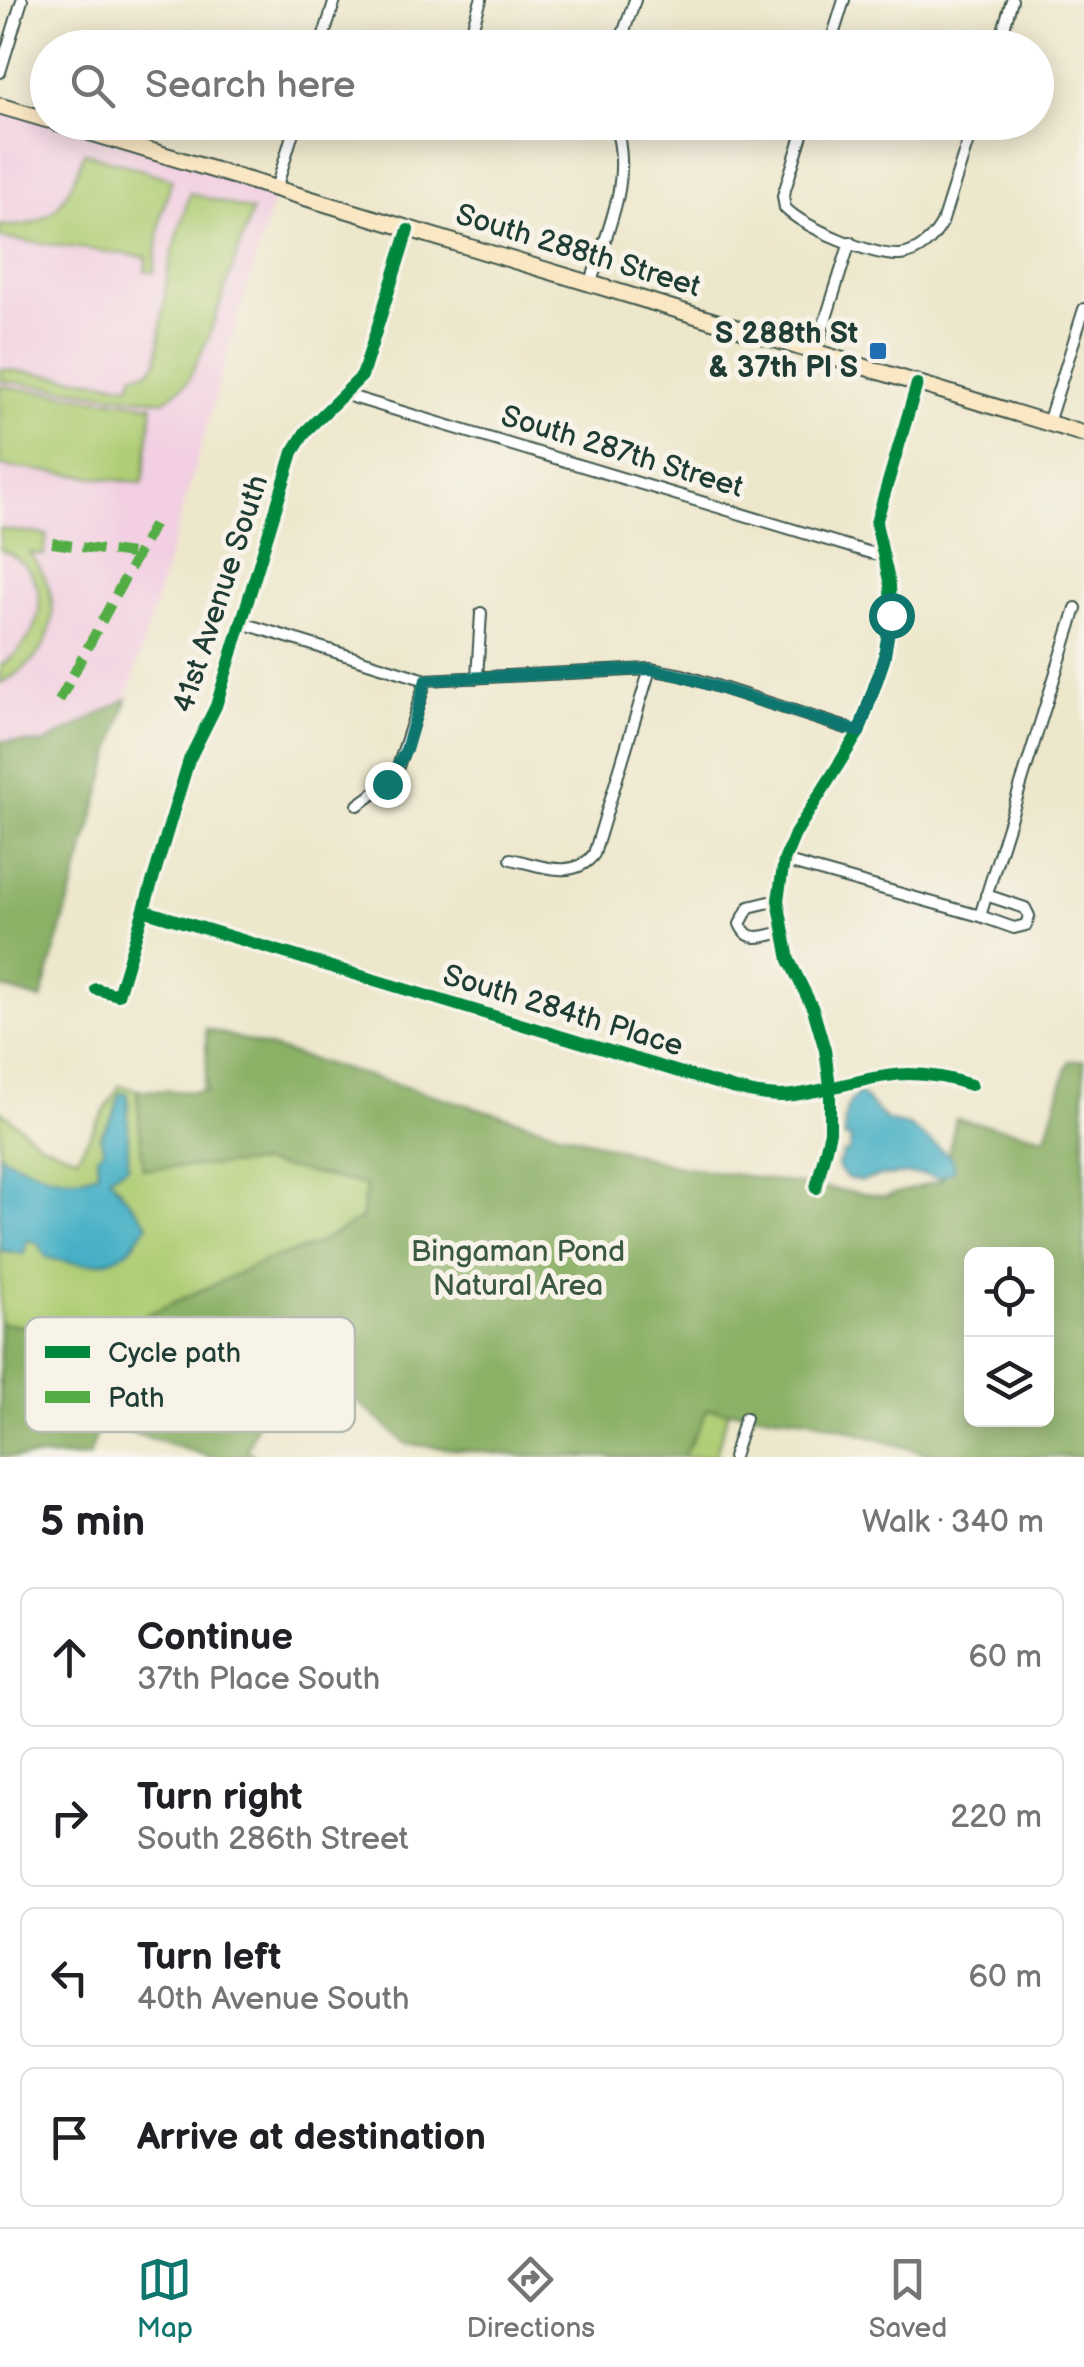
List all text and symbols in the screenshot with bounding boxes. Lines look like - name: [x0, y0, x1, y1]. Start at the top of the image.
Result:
- search box: [30, 30, 1054, 140]
- icon: search: [65, 58, 120, 113]
- text: Search here: [145, 63, 356, 108]
- street label: South 288th Street: [451, 197, 705, 305]
- place label: S 288th St & 37th Pl S: [709, 316, 858, 386]
- marker: S 288th St & 37th Pl S: [867, 340, 889, 362]
- street label: South 287th Street: [497, 398, 747, 506]
- street label: 41st Avenue South: [166, 471, 276, 717]
- route start: [869, 593, 915, 639]
- route end: [365, 762, 411, 808]
- street label: South 284th Place: [439, 957, 687, 1065]
- park label: Bingaman Pond Natural Area: [411, 1234, 625, 1304]
- map controls: [964, 1247, 1054, 1427]
- button: locate: [964, 1247, 1054, 1337]
- legend: [25, 1317, 355, 1432]
- text: Cycle path: [108, 1337, 241, 1370]
- button: layers: [964, 1337, 1054, 1427]
- text: Path: [108, 1382, 164, 1415]
- text: 5 min: [40, 1497, 145, 1548]
- text: Walk · 340 m: [862, 1503, 1044, 1542]
- text: Continue: [137, 1615, 293, 1660]
- icon: ahead: [42, 1630, 97, 1685]
- text: 60 m: [969, 1638, 1042, 1677]
- text: 37th Place South: [137, 1660, 380, 1699]
- text: Turn right: [137, 1775, 302, 1820]
- icon: right: [42, 1790, 97, 1845]
- text: 220 m: [950, 1798, 1042, 1837]
- text: South 286th Street: [137, 1820, 409, 1859]
- text: Turn left: [137, 1935, 281, 1980]
- icon: left: [42, 1950, 97, 2005]
- text: 60 m: [969, 1958, 1042, 1997]
- text: 40th Avenue South: [137, 1980, 409, 2019]
- icon: arrive: [42, 2110, 97, 2165]
- text: Arrive at destination: [137, 2115, 486, 2160]
- tab: Map: [137, 2252, 193, 2345]
- tab: Directions: [466, 2252, 595, 2345]
- tab: Saved: [869, 2252, 947, 2345]

